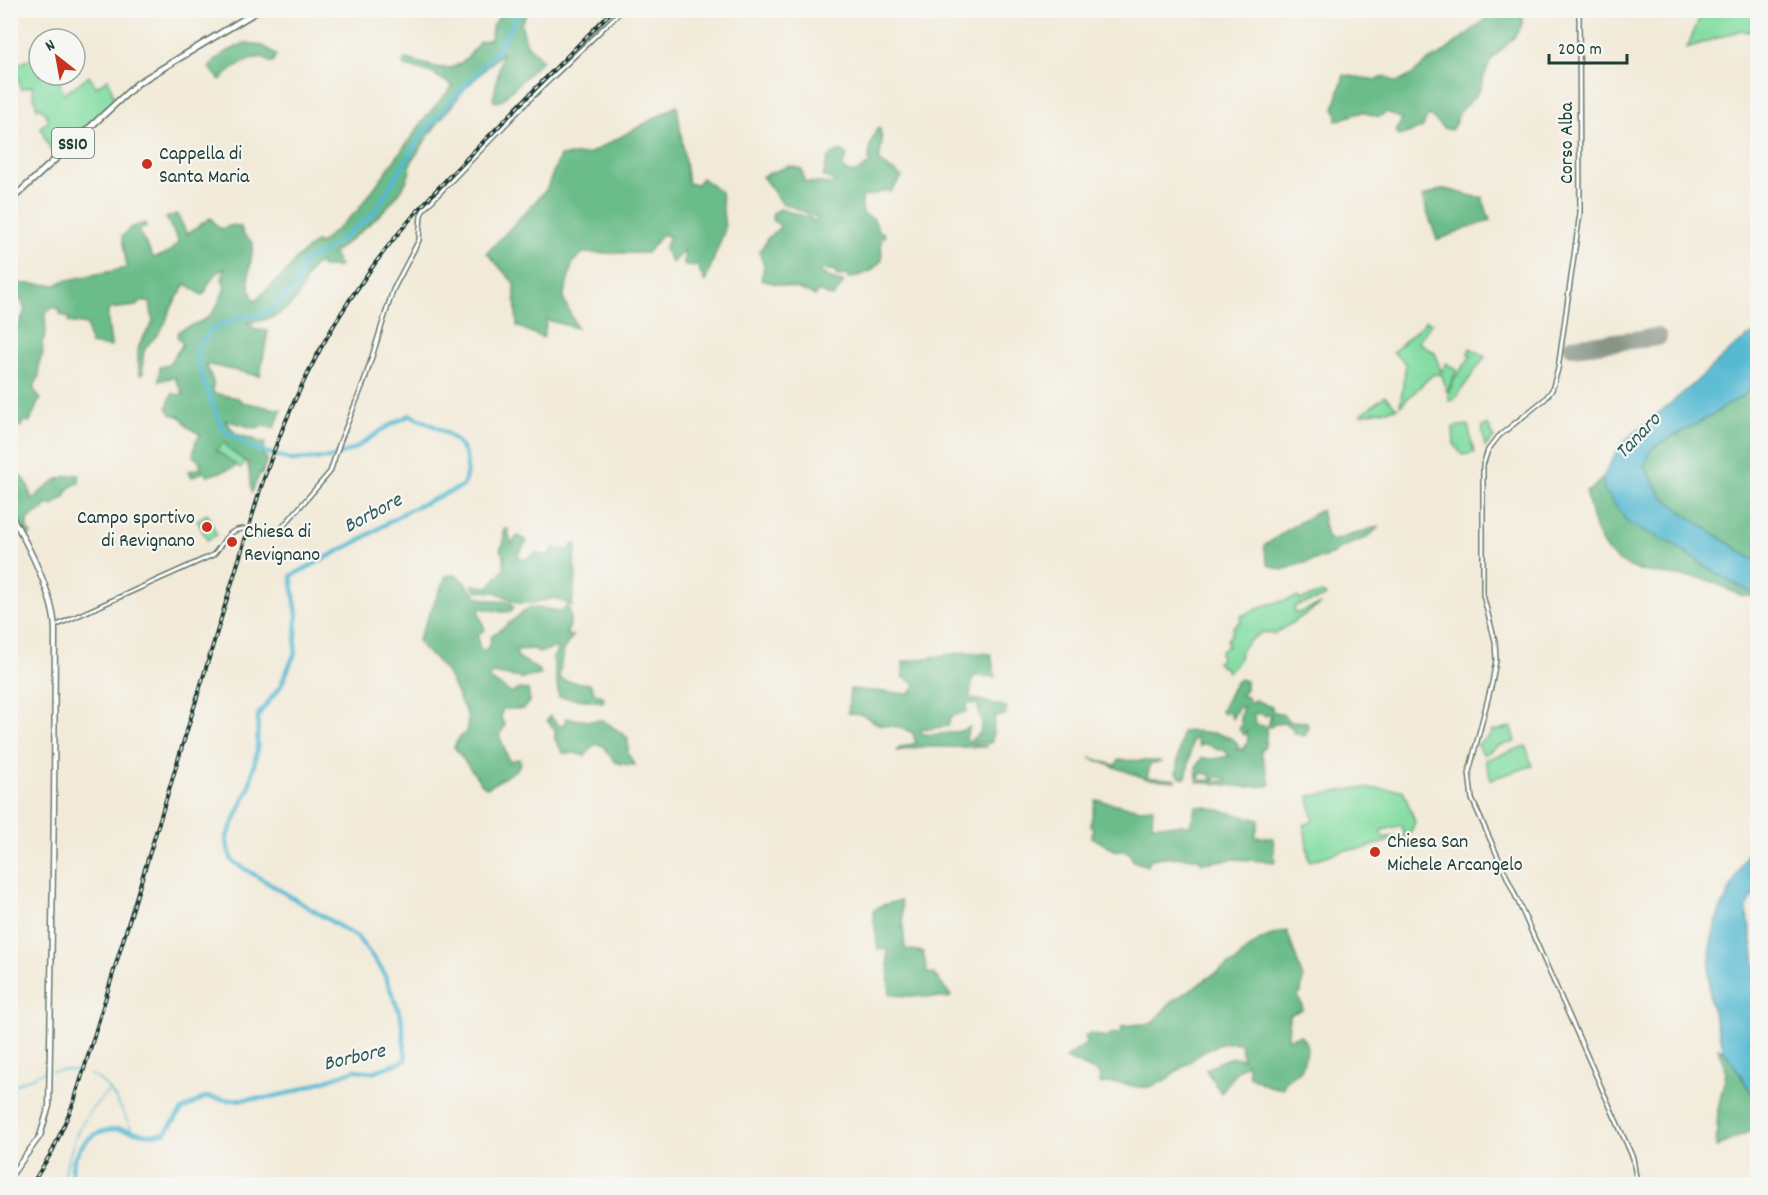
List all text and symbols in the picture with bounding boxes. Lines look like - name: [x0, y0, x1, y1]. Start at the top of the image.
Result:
- north arrow: [27, 27, 87, 87]
- scale bar: [1549, 27, 1627, 65]
- text: N: [41, 34, 60, 58]
- text: 200 m: [1558, 38, 1602, 63]
- street label: Corso Alba: [1554, 101, 1582, 184]
- road number: SS10: [52, 128, 94, 158]
- place label: Cappella di Santa Maria: [159, 141, 250, 192]
- marker: Cappella di Santa Maria: [140, 157, 154, 171]
- water label: Tanaro: [1609, 406, 1670, 467]
- water label: Borbore: [339, 486, 410, 543]
- place label: Campo sportivo di Revignano: [77, 505, 195, 556]
- place label: Chiesa di Revignano: [244, 519, 320, 570]
- marker: Campo sportivo di Revignano: [200, 520, 214, 534]
- marker: Chiesa di Revignano: [225, 535, 239, 549]
- place label: Chiesa San Michele Arcangelo: [1387, 829, 1523, 880]
- marker: Chiesa San Michele Arcangelo: [1368, 845, 1382, 859]
- water label: Borbore: [321, 1037, 390, 1081]

